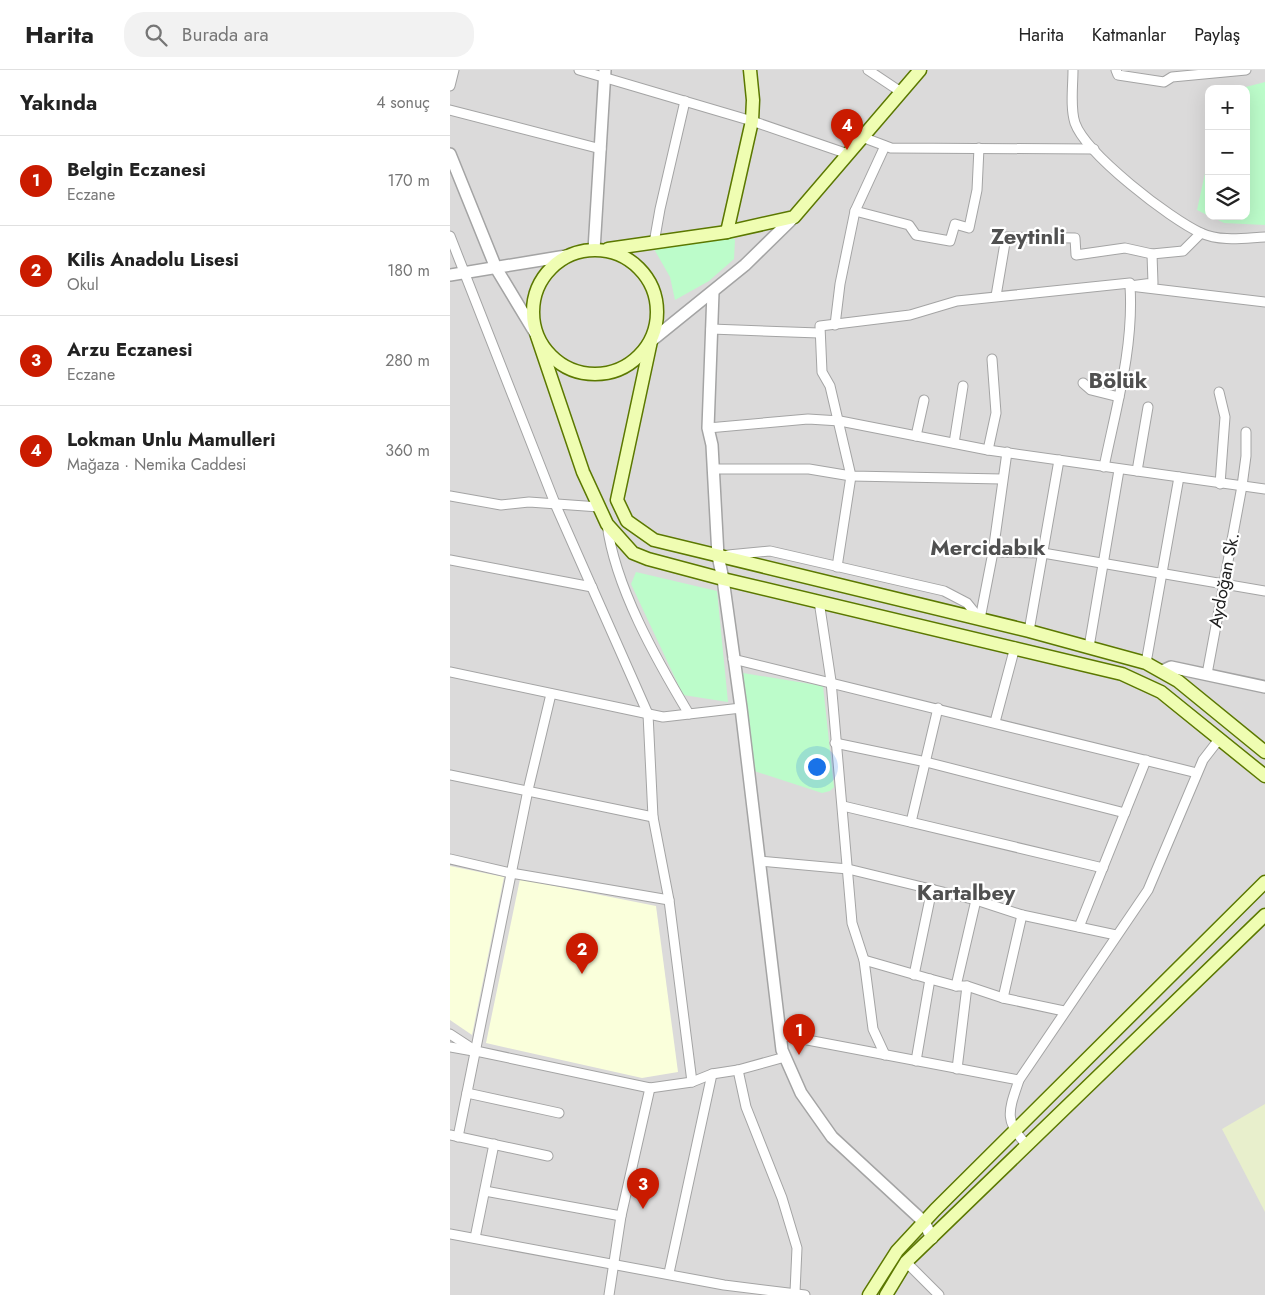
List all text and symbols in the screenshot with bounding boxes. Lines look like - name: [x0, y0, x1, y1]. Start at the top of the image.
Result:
- search box: [124, 12, 474, 57]
- text: Harita: [25, 17, 94, 52]
- icon: search: [142, 21, 170, 49]
- text: Burada ara: [182, 21, 269, 48]
- text: Harita: [1018, 22, 1064, 48]
- text: Katmanlar: [1092, 22, 1166, 48]
- text: Paylaş: [1194, 22, 1240, 48]
- map controls: [1205, 85, 1250, 220]
- button: +: [1205, 85, 1250, 130]
- text: Yakında: [20, 88, 97, 118]
- text: 4 sonuç: [376, 91, 430, 114]
- pin: 4: [831, 109, 863, 150]
- button: −: [1205, 130, 1250, 175]
- text: Belgin Eczanesi: [67, 156, 206, 183]
- text: 1: [32, 169, 40, 192]
- text: 170 m: [388, 169, 430, 192]
- button: layers: [1205, 175, 1250, 220]
- text: Eczane: [67, 183, 115, 206]
- district label: Zeytinli: [991, 220, 1065, 252]
- text: Kilis Anadolu Lisesi: [67, 246, 239, 273]
- text: 2: [31, 259, 41, 282]
- text: 180 m: [387, 259, 430, 282]
- text: Okul: [67, 273, 99, 296]
- text: Arzu Eczanesi: [67, 336, 192, 363]
- text: 3: [31, 349, 41, 372]
- text: 280 m: [385, 349, 430, 372]
- text: Eczane: [67, 363, 115, 386]
- district label: Bölük: [1089, 364, 1148, 396]
- text: Lokman Unlu Mamulleri: [67, 426, 276, 453]
- text: 4: [30, 439, 42, 462]
- text: 360 m: [385, 439, 430, 462]
- text: Mağaza · Nemika Caddesi: [67, 453, 247, 476]
- street label: Aydoğan Sk.: [1202, 530, 1246, 630]
- district label: Mercidabık: [930, 531, 1046, 563]
- your location: [804, 754, 830, 780]
- district label: Kartalbey: [917, 876, 1016, 908]
- pin: 2: [566, 933, 598, 974]
- pin: 1: [783, 1014, 815, 1055]
- pin: 3: [627, 1168, 659, 1209]

